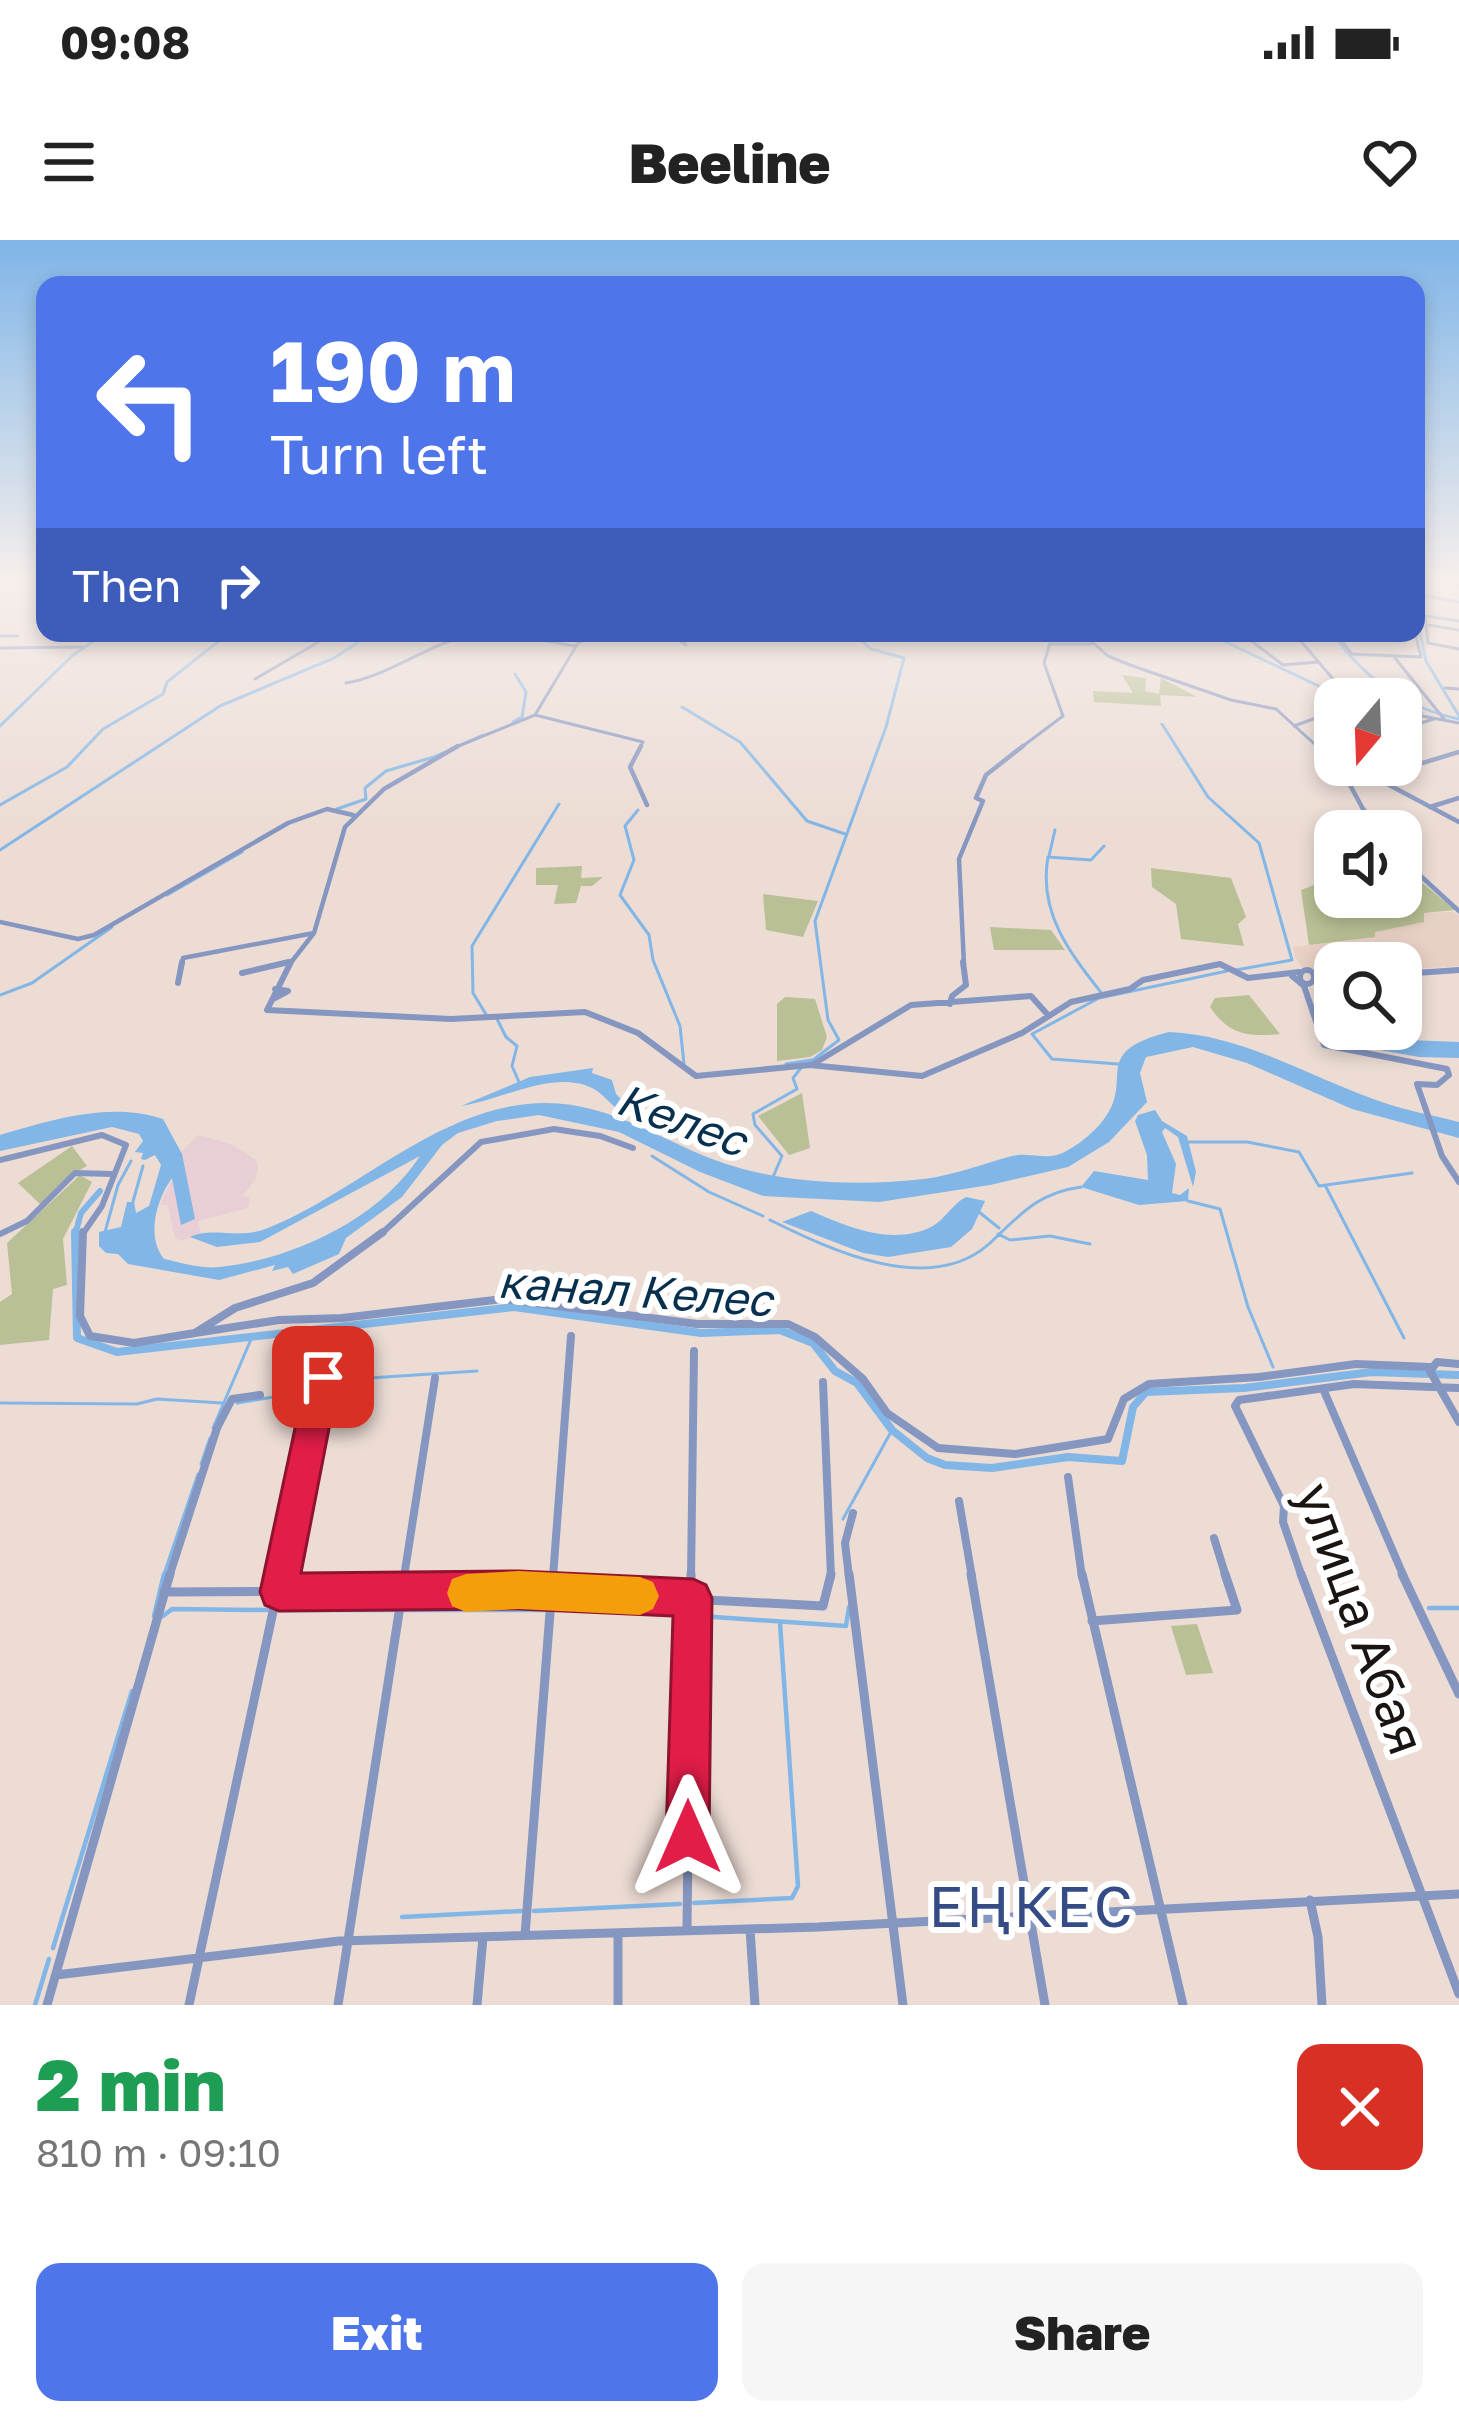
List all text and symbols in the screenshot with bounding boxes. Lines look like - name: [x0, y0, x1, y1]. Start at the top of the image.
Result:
- text: 09:08: [60, 15, 190, 69]
- icon: menu: [36, 129, 102, 195]
- icon: heart: [1357, 129, 1423, 195]
- text: Beeline: [629, 130, 830, 195]
- text: 190 m: [270, 320, 516, 420]
- icon: left: [72, 324, 228, 480]
- text: Turn left: [270, 421, 488, 486]
- icon: right: [205, 552, 271, 618]
- text: Then: [72, 558, 181, 612]
- north arrow: [1314, 678, 1422, 786]
- map controls: [1314, 678, 1422, 1050]
- button: sound: [1314, 810, 1422, 918]
- button: search: [1314, 942, 1422, 1050]
- water label: Келес: [610, 1071, 756, 1168]
- water label: канал Келес: [496, 1253, 776, 1327]
- pin: [272, 1326, 374, 1428]
- icon: arrive: [290, 1344, 356, 1410]
- street label: улица Абая: [1285, 1474, 1439, 1762]
- position arrow: [625, 1774, 751, 1900]
- district label: ЕҢКЕС: [928, 1871, 1136, 1940]
- text: 2 min: [36, 2040, 226, 2127]
- button: close: [1297, 2044, 1423, 2170]
- text: 810 m · 09:10: [36, 2129, 281, 2176]
- button: Exit: [36, 2263, 718, 2401]
- button: Share: [742, 2263, 1423, 2401]

